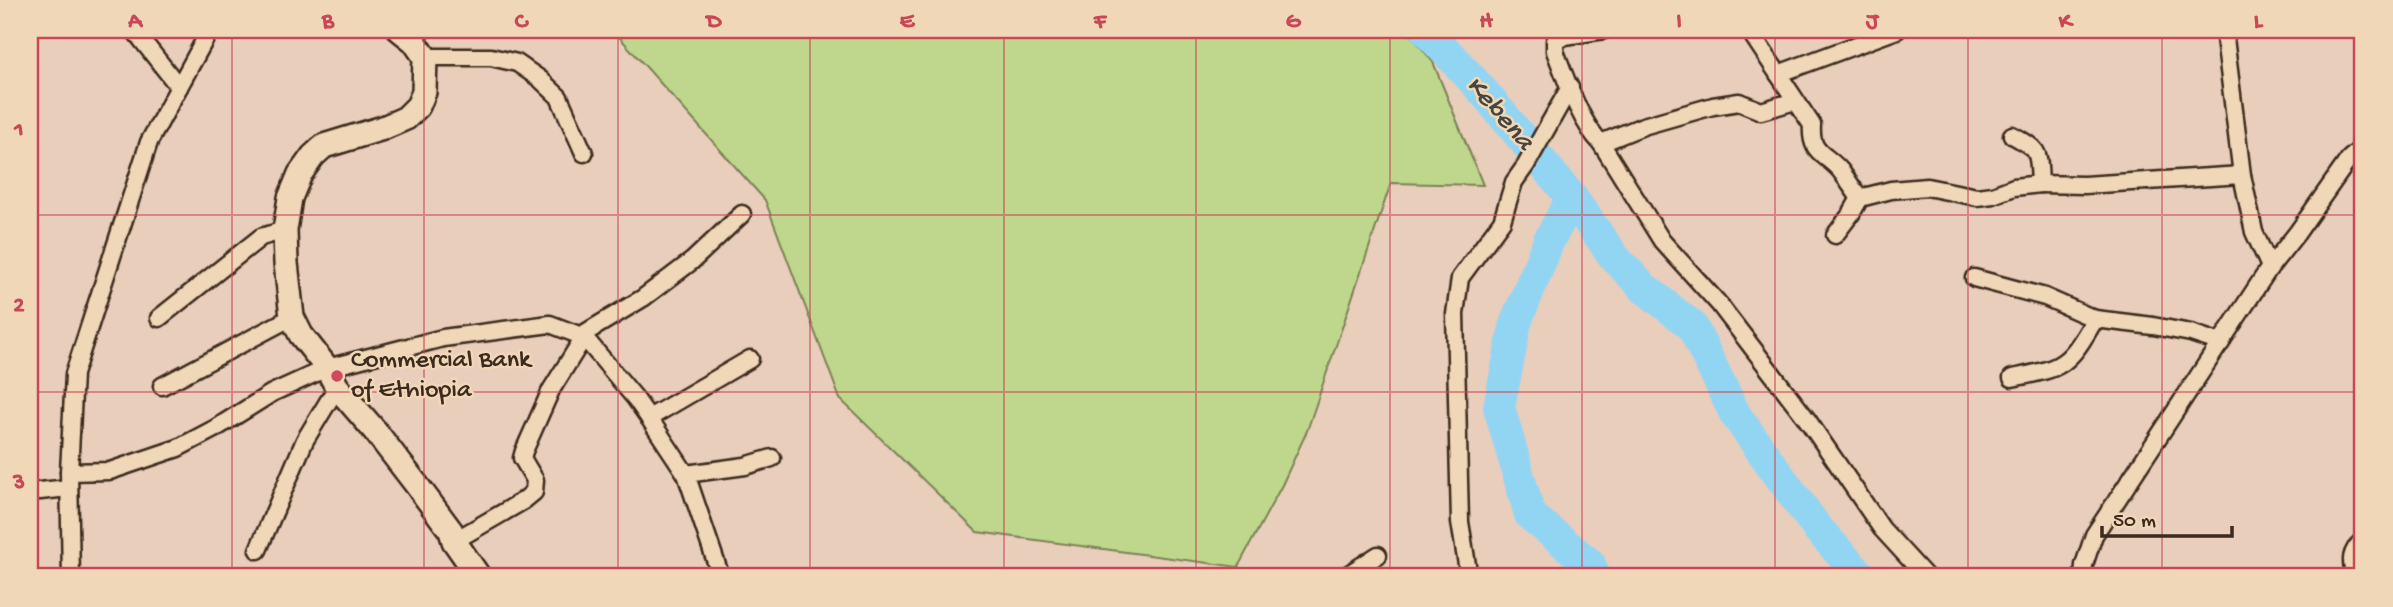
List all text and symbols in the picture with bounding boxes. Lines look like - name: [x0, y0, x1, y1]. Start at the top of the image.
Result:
- text: A: [127, 9, 143, 36]
- text: B: [321, 9, 335, 36]
- text: C: [515, 9, 530, 36]
- text: D: [705, 9, 723, 36]
- text: E: [900, 9, 916, 36]
- text: F: [1093, 9, 1108, 36]
- text: G: [1286, 9, 1302, 36]
- text: H: [1479, 9, 1493, 36]
- text: I: [1676, 9, 1682, 36]
- text: J: [1865, 9, 1880, 36]
- text: K: [2058, 9, 2075, 36]
- text: L: [2254, 9, 2264, 36]
- water label: Kebena: [1458, 70, 1541, 159]
- text: 1: [13, 117, 24, 144]
- text: 2: [13, 293, 25, 320]
- place label: Commercial Bank of Ethiopia: [351, 346, 533, 407]
- marker: Commercial Bank of Ethiopia: [329, 368, 345, 384]
- text: 3: [12, 470, 25, 497]
- scale bar: [2102, 495, 2232, 539]
- text: 50 m: [2113, 510, 2156, 535]

